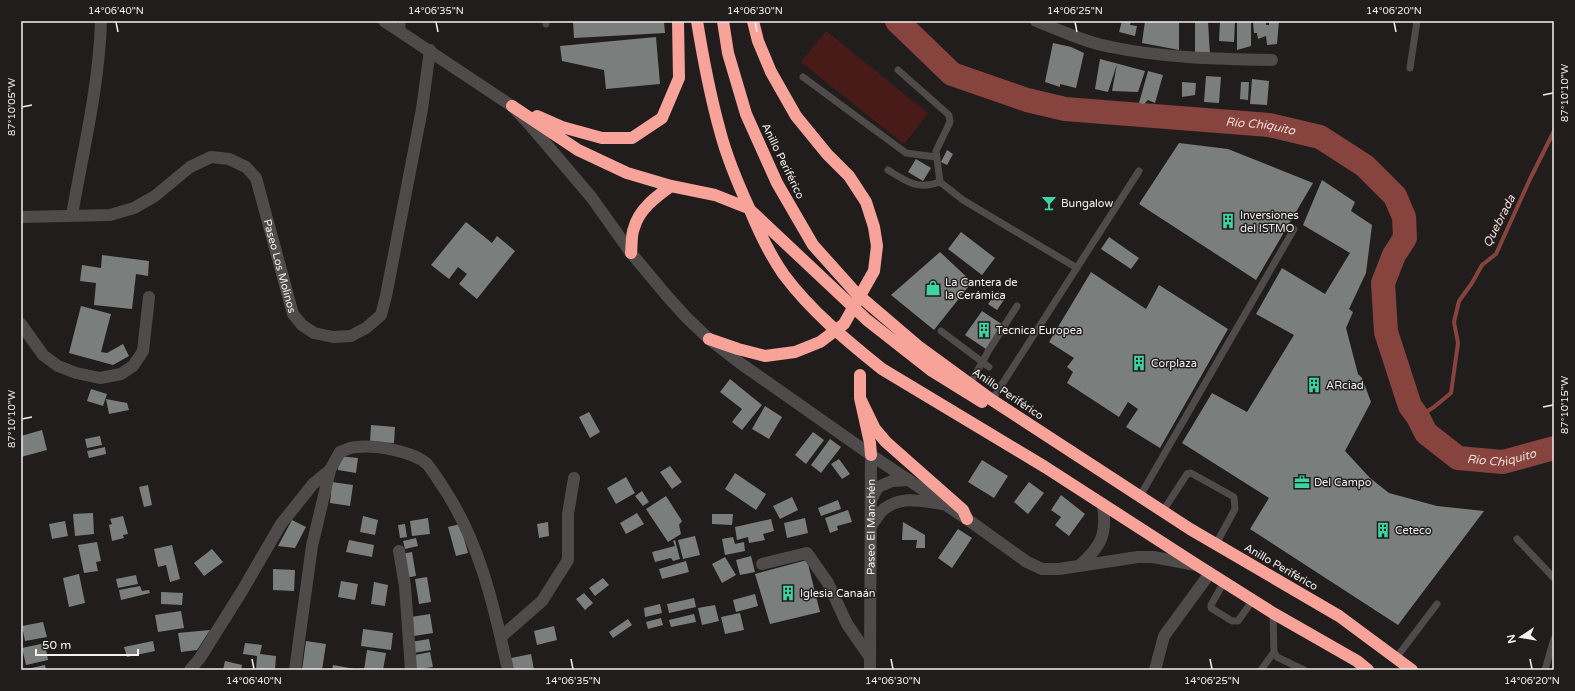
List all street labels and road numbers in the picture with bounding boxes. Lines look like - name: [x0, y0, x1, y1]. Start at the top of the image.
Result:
- street label: Anillo Periférico: [759, 121, 807, 201]
- street label: Paseo Los Molinos: [261, 218, 299, 315]
- street label: Anillo Periférico: [970, 366, 1046, 423]
- street label: Paseo El Manchén: [864, 479, 877, 575]
- street label: Anillo Periférico: [1242, 541, 1320, 593]

